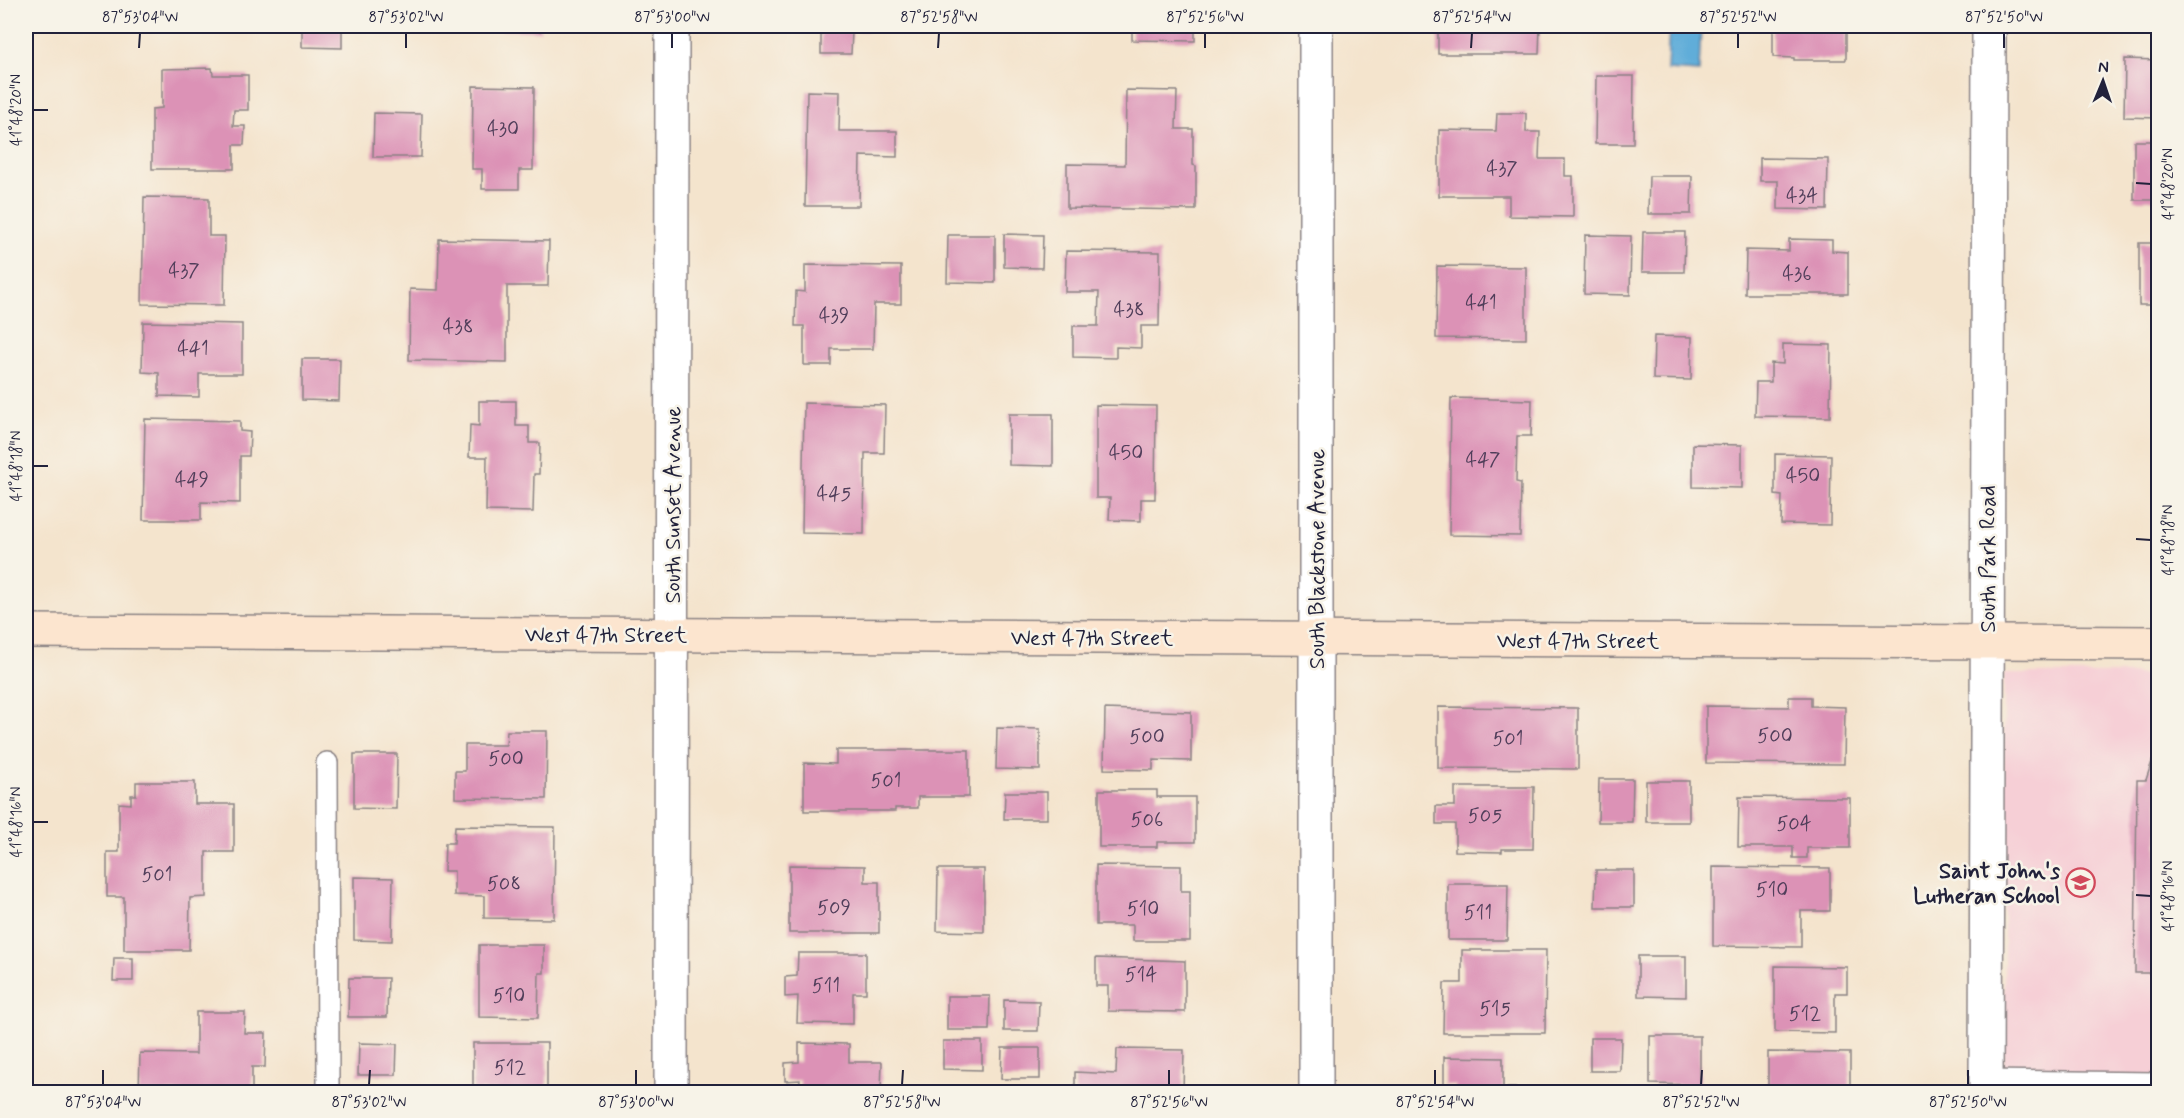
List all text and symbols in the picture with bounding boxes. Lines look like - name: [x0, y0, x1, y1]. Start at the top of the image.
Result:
- text: 87°53'04"W: [102, 8, 178, 28]
- text: 87°53'02"W: [369, 8, 443, 28]
- text: 87°53'00"W: [634, 8, 710, 28]
- text: 87°52'58"W: [900, 8, 978, 28]
- text: 87°52'56"W: [1166, 8, 1244, 28]
- text: 87°52'54"W: [1433, 8, 1511, 28]
- text: 87°52'52"W: [1699, 8, 1777, 28]
- text: 87°52'50"W: [1965, 8, 2043, 28]
- north arrow: [2073, 51, 2133, 111]
- text: N: [2098, 57, 2109, 78]
- text: 41°48'20"N: [7, 74, 27, 146]
- house number: 430: [487, 116, 519, 143]
- text: 41°48'20"N: [2159, 148, 2179, 220]
- house number: 437: [1486, 156, 1518, 183]
- house number: 434: [1786, 183, 1818, 210]
- house number: 437: [168, 258, 200, 285]
- house number: 436: [1782, 261, 1812, 288]
- house number: 441: [1465, 290, 1497, 317]
- house number: 438: [1114, 297, 1144, 324]
- house number: 439: [819, 303, 849, 330]
- house number: 438: [443, 314, 473, 341]
- house number: 441: [177, 336, 209, 363]
- street label: South Sunset Avenue: [660, 406, 688, 604]
- text: 41°48'18"N: [7, 431, 27, 501]
- house number: 450: [1109, 440, 1143, 467]
- house number: 447: [1466, 447, 1500, 474]
- street label: South Blackstone Avenue: [1304, 449, 1332, 669]
- house number: 450: [1786, 463, 1820, 490]
- house number: 449: [175, 467, 209, 494]
- house number: 445: [817, 481, 851, 508]
- street label: South Park Road: [1975, 485, 2003, 633]
- text: 41°48'18"N: [2159, 505, 2179, 575]
- street label: West 47th Street: [525, 622, 687, 650]
- street label: West 47th Street: [1011, 625, 1173, 653]
- street label: West 47th Street: [1497, 628, 1659, 656]
- house number: 500: [1757, 723, 1793, 750]
- house number: 500: [1129, 724, 1165, 751]
- house number: 501: [1492, 726, 1524, 753]
- house number: 500: [488, 746, 524, 773]
- house number: 501: [870, 768, 902, 795]
- text: 41°48'16"N: [7, 787, 27, 857]
- house number: 505: [1468, 803, 1502, 830]
- house number: 506: [1131, 807, 1163, 834]
- house number: 504: [1776, 811, 1812, 838]
- place label: Saint John's Lutheran School: [1913, 858, 2060, 911]
- text: 41°48'16"N: [2159, 861, 2179, 931]
- house number: 501: [141, 862, 173, 889]
- school or university icon: Saint John's Lutheran School: [2065, 867, 2097, 899]
- house number: 508: [487, 871, 521, 898]
- house number: 510: [1756, 877, 1788, 904]
- house number: 509: [817, 895, 851, 922]
- house number: 510: [1127, 896, 1159, 923]
- house number: 511: [1464, 900, 1492, 927]
- house number: 514: [1125, 962, 1157, 989]
- house number: 511: [812, 973, 840, 1000]
- house number: 510: [493, 983, 525, 1010]
- house number: 515: [1479, 996, 1511, 1023]
- house number: 512: [1789, 1001, 1821, 1028]
- house number: 512: [494, 1055, 526, 1082]
- text: 87°53'04"W: [65, 1093, 141, 1113]
- text: 87°53'02"W: [332, 1093, 406, 1113]
- text: 87°53'00"W: [598, 1093, 674, 1113]
- text: 87°52'58"W: [863, 1093, 941, 1113]
- text: 87°52'56"W: [1130, 1093, 1208, 1113]
- text: 87°52'54"W: [1396, 1093, 1474, 1113]
- text: 87°52'52"W: [1662, 1093, 1740, 1113]
- text: 87°52'50"W: [1929, 1093, 2007, 1113]

